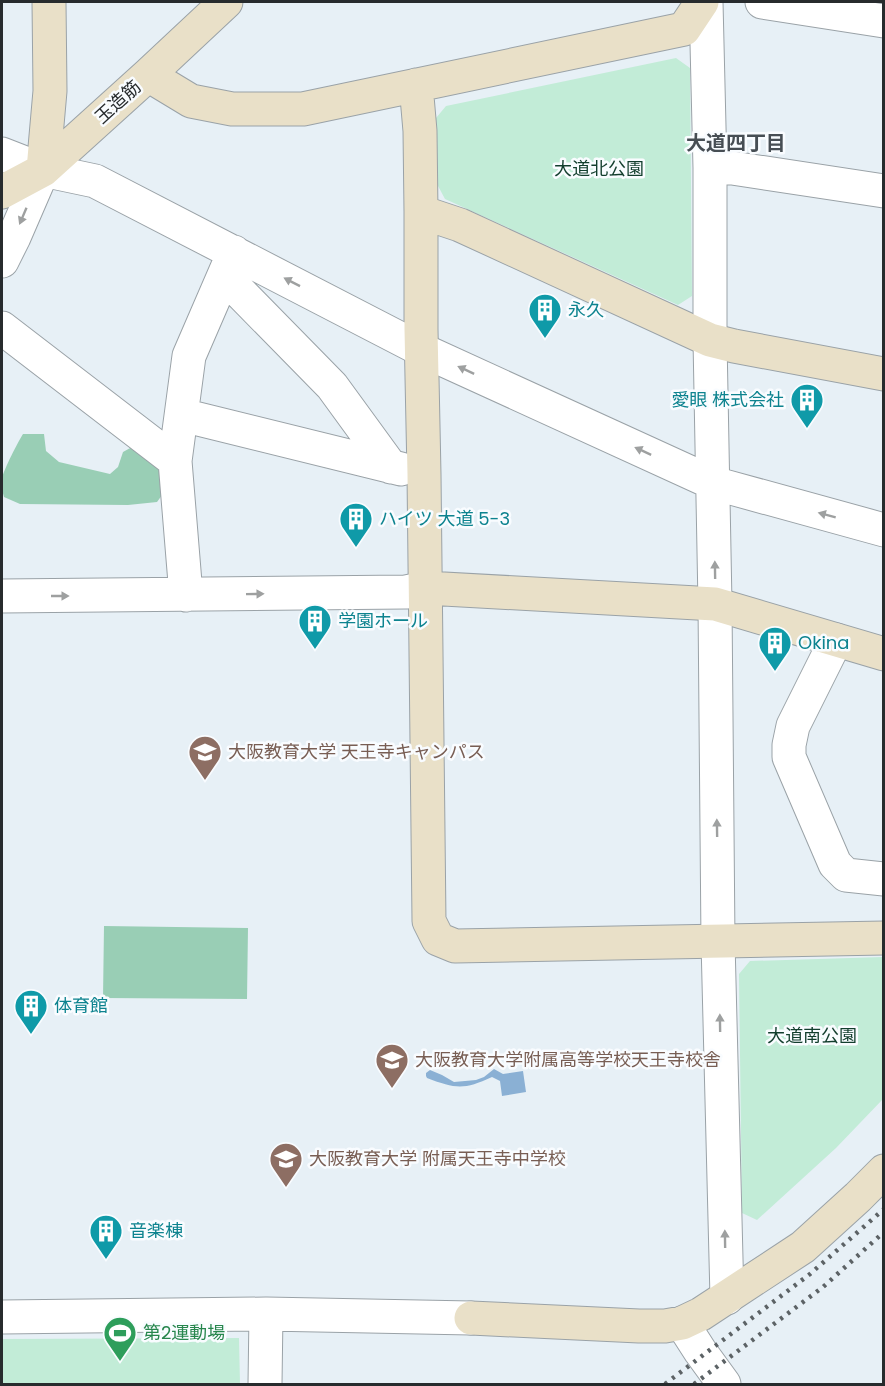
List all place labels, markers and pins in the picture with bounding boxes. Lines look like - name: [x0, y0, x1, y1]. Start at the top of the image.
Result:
- building icon: 永久: [527, 292, 563, 339]
- place label: 永久: [568, 297, 604, 322]
- building icon: 愛眼 株式会社: [789, 382, 825, 429]
- place label: 愛眼 株式会社: [671, 387, 784, 412]
- building icon: ハイツ 大道 5-3: [338, 501, 374, 548]
- place label: ハイツ 大道 5-3: [379, 506, 510, 531]
- building icon: 学園ホール: [297, 603, 333, 650]
- place label: 学園ホール: [338, 608, 428, 633]
- building icon: Okina: [757, 625, 793, 672]
- place label: Okina: [798, 630, 850, 655]
- school or university icon: 大阪教育大学 天王寺キャンパス: [187, 734, 223, 781]
- place label: 大阪教育大学 天王寺キャンパス: [228, 739, 485, 764]
- building icon: 体育館: [13, 988, 49, 1035]
- place label: 体育館: [54, 993, 108, 1018]
- school or university icon: 大阪教育大学附属高等学校天王寺校舎: [374, 1042, 410, 1089]
- place label: 大阪教育大学附属高等学校天王寺校舎: [415, 1047, 721, 1072]
- school or university icon: 大阪教育大学 附属天王寺中学校: [268, 1141, 304, 1188]
- place label: 大阪教育大学 附属天王寺中学校: [309, 1146, 566, 1171]
- building icon: 音楽棟: [88, 1213, 124, 1260]
- place label: 音楽棟: [129, 1218, 183, 1243]
- sports icon: 第2運動場: [102, 1315, 138, 1362]
- place label: 第2運動場: [143, 1320, 225, 1345]

